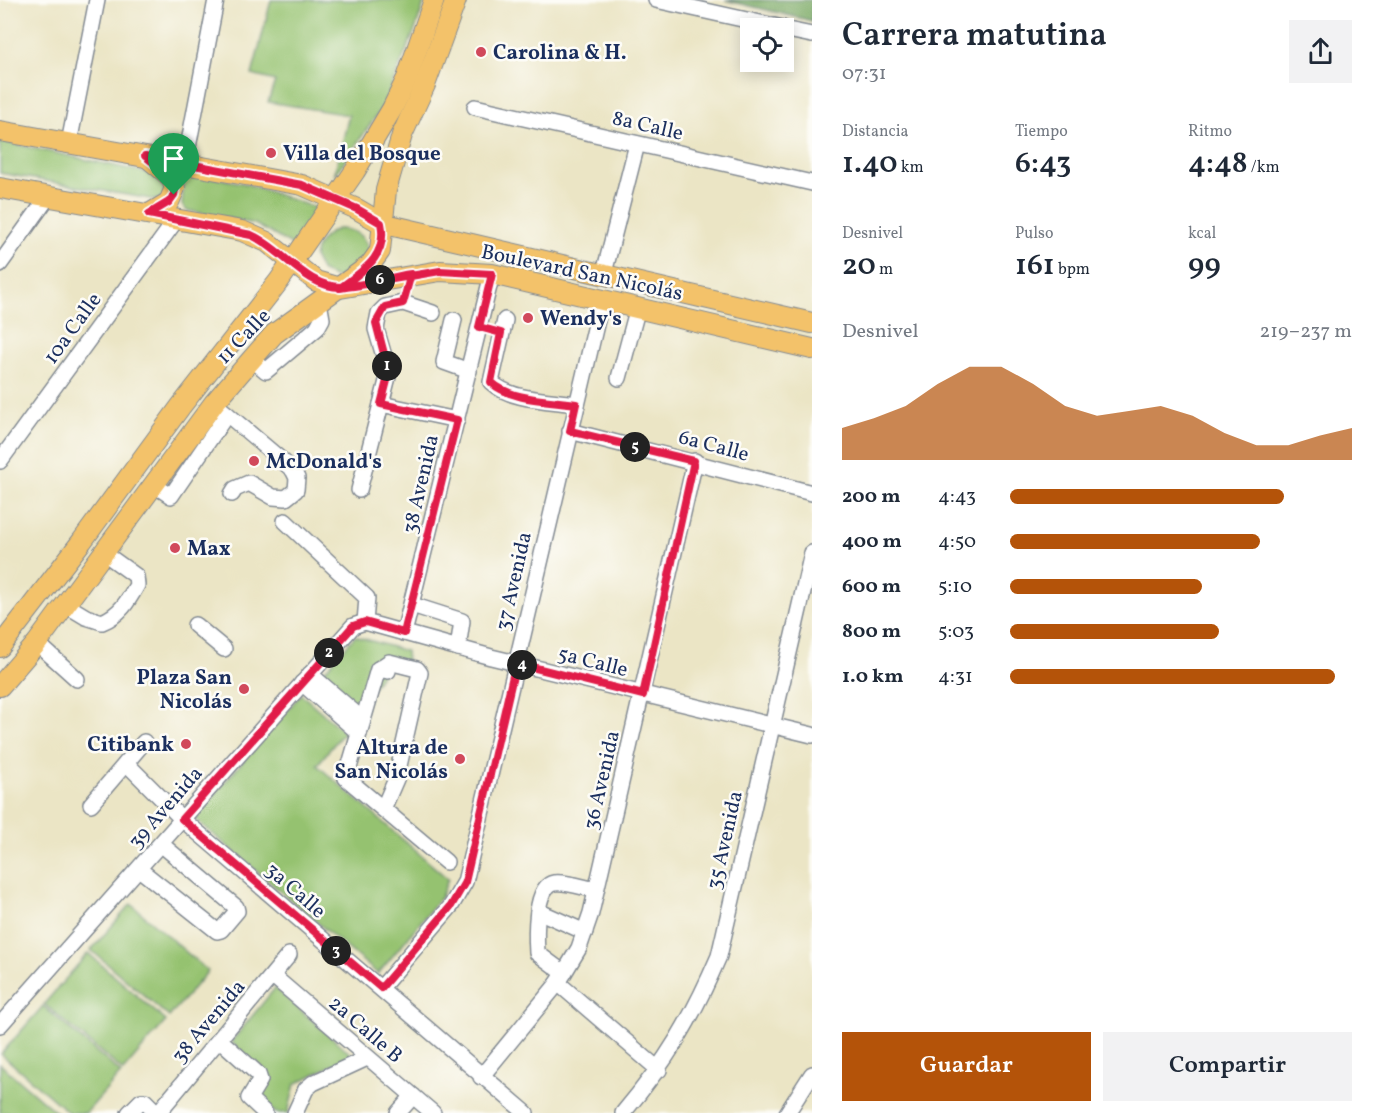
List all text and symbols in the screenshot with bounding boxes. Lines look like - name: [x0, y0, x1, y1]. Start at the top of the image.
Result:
- text: Carrera matutina: [842, 14, 1107, 60]
- map controls: [740, 18, 794, 72]
- button: locate: [740, 18, 794, 72]
- button: share: [1289, 20, 1352, 83]
- place label: Carolina & H.: [493, 39, 627, 68]
- marker: Carolina & H.: [474, 45, 488, 59]
- text: 07:31: [842, 60, 886, 88]
- street label: 8a Calle: [609, 104, 686, 149]
- text: Distancia: [842, 121, 908, 143]
- text: Tiempo: [1015, 121, 1068, 143]
- text: Ritmo: [1188, 121, 1232, 143]
- pin: [148, 133, 199, 195]
- place label: Villa del Bosque: [283, 140, 441, 169]
- icon: arrive: [157, 142, 190, 175]
- text: 1.40: [842, 143, 898, 185]
- text: 6:43: [1015, 143, 1071, 185]
- text: 4:48: [1188, 143, 1248, 185]
- marker: Villa del Bosque: [264, 146, 278, 160]
- text: km: [898, 157, 924, 179]
- text: /km: [1248, 157, 1280, 179]
- text: Desnivel: [842, 223, 903, 245]
- text: Pulso: [1015, 223, 1053, 245]
- text: kcal: [1188, 223, 1216, 245]
- street label: Boulevard San Nicolás: [478, 238, 685, 309]
- text: 20: [842, 245, 876, 287]
- text: 161: [1015, 245, 1055, 287]
- text: 99: [1188, 245, 1221, 287]
- text: m: [876, 259, 893, 281]
- text: bpm: [1055, 259, 1090, 281]
- pin: 6: [365, 265, 395, 295]
- text: 6: [376, 269, 384, 291]
- street label: 10a Calle: [37, 287, 109, 371]
- street label: 11 Calle: [210, 303, 278, 371]
- place label: Wendy's: [540, 305, 622, 334]
- marker: Wendy's: [521, 311, 535, 325]
- text: Desnivel: [842, 318, 918, 346]
- text: 219–237 m: [1259, 318, 1352, 346]
- pin: 1: [372, 351, 402, 381]
- text: 1: [384, 355, 390, 377]
- street label: 6a Calle: [675, 423, 752, 470]
- street label: 38 Avenida: [396, 432, 447, 537]
- pin: 5: [620, 432, 650, 462]
- text: 5: [631, 436, 639, 458]
- place label: McDonald's: [266, 448, 382, 477]
- marker: McDonald's: [247, 454, 261, 468]
- text: 200 m: [842, 483, 900, 511]
- text: 4:43: [938, 483, 976, 511]
- text: 400 m: [842, 528, 902, 556]
- text: 4:50: [938, 528, 976, 556]
- street label: 37 Avenida: [489, 529, 540, 634]
- place label: Max: [187, 535, 231, 564]
- marker: Max: [168, 541, 182, 555]
- text: 600 m: [842, 573, 901, 601]
- text: 5:10: [938, 573, 972, 601]
- text: 800 m: [842, 618, 901, 646]
- text: 5:03: [938, 618, 974, 646]
- pin: 2: [314, 638, 344, 668]
- street label: 5a Calle: [554, 640, 631, 685]
- text: 2: [325, 642, 333, 664]
- pin: 4: [507, 650, 537, 680]
- text: 4: [517, 654, 527, 676]
- text: 1.0 km: [842, 663, 904, 691]
- text: 4:31: [938, 663, 973, 691]
- place label: Plaza San Nicolás: [137, 664, 232, 717]
- marker: Plaza San Nicolás: [237, 682, 251, 696]
- street label: 36 Avenida: [577, 728, 628, 833]
- place label: Citibank: [87, 731, 174, 760]
- place label: Altura de San Nicolás: [334, 734, 448, 787]
- marker: Citibank: [179, 737, 193, 751]
- marker: Altura de San Nicolás: [453, 752, 467, 766]
- street label: 39 Avenida: [122, 760, 210, 856]
- street label: 35 Avenida: [700, 788, 751, 893]
- street label: 3a Calle: [258, 857, 332, 926]
- pin: 3: [321, 936, 351, 966]
- text: 3: [332, 940, 340, 962]
- street label: 38 Avenida: [166, 974, 253, 1070]
- street label: 2a Calle B: [322, 990, 408, 1071]
- button: Guardar: [842, 1032, 1091, 1101]
- button: Compartir: [1103, 1032, 1352, 1101]

